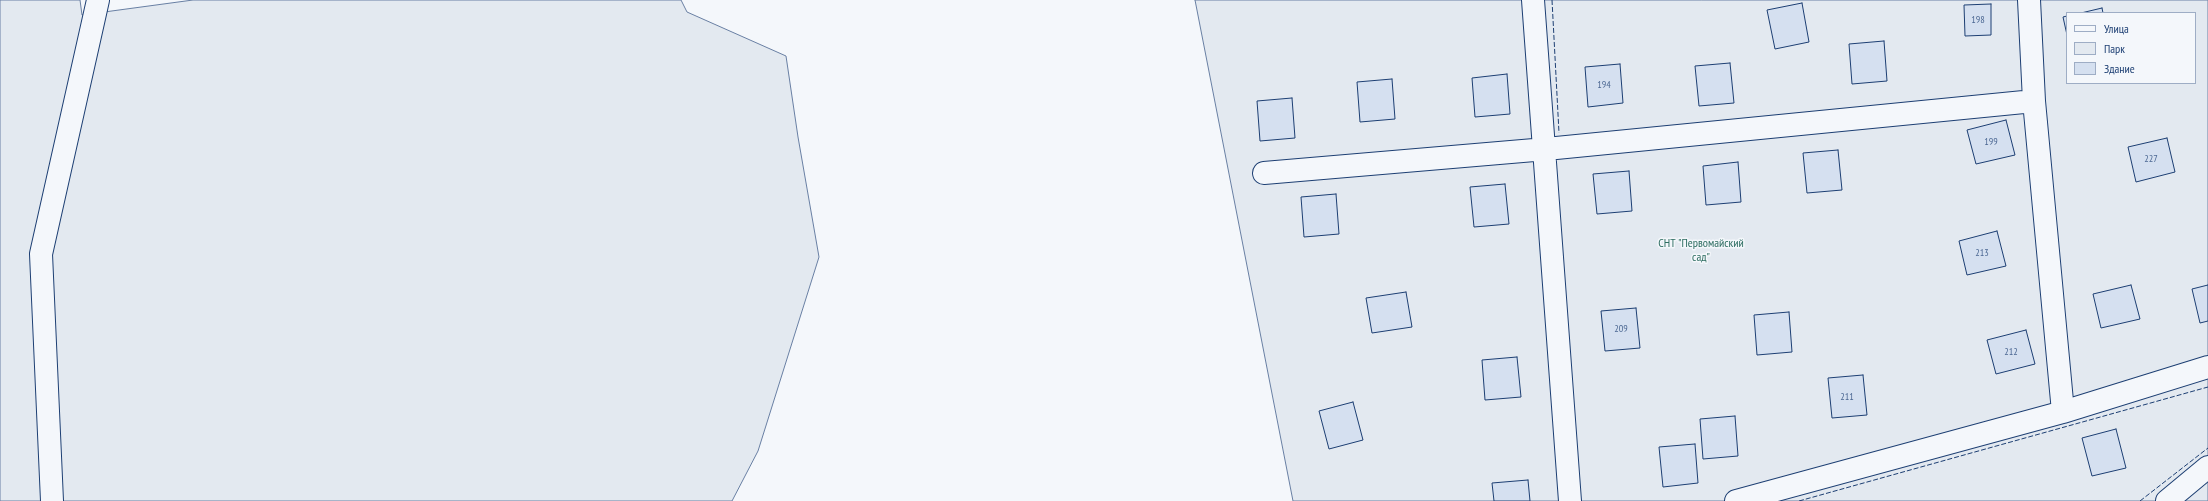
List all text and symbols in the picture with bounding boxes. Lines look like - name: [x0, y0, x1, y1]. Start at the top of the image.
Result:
- legend: [2066, 12, 2196, 84]
- house number: 198: [1971, 14, 1985, 26]
- text: Улица: [2104, 21, 2129, 36]
- text: Парк: [2104, 41, 2125, 56]
- text: Здание: [2104, 61, 2135, 76]
- house number: 194: [1597, 79, 1611, 91]
- house number: 199: [1984, 136, 1998, 148]
- house number: 227: [2144, 153, 2158, 165]
- park label: СНТ "Первомайский сад": [1658, 237, 1744, 265]
- house number: 213: [1975, 247, 1989, 259]
- house number: 209: [1614, 323, 1628, 335]
- house number: 212: [2004, 346, 2018, 358]
- house number: 211: [1840, 391, 1854, 403]

